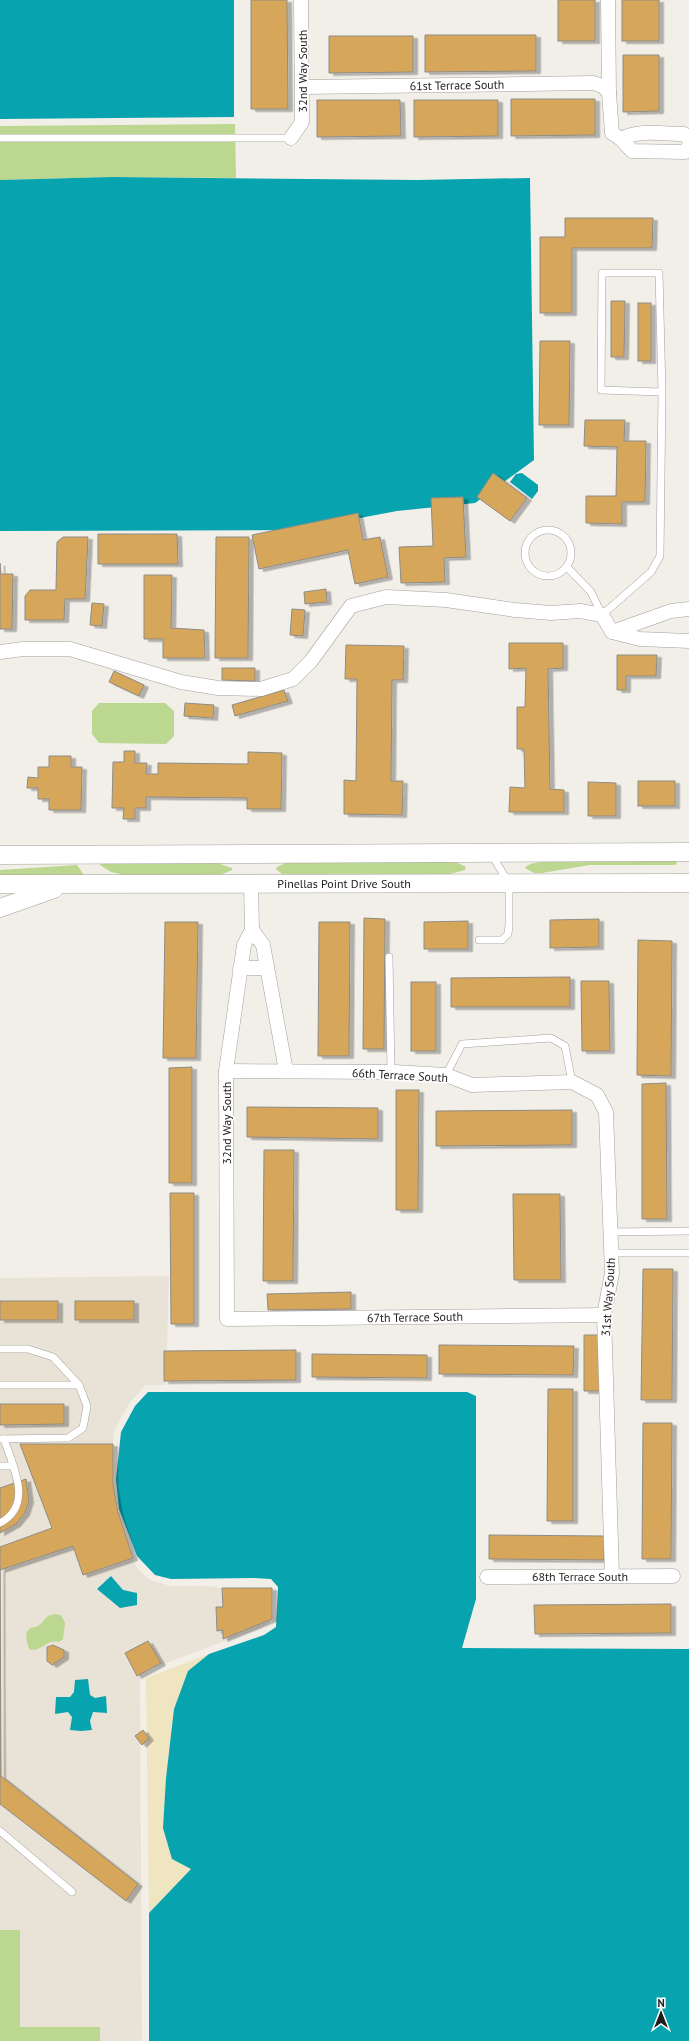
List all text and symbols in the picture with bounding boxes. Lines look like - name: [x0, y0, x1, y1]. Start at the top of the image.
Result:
- street label: 32nd Way South: [295, 30, 310, 112]
- street label: 61st Terrace South: [410, 77, 504, 93]
- street label: Pinellas Point Drive South: [277, 876, 411, 891]
- street label: 66th Terrace South: [352, 1065, 448, 1085]
- street label: 32nd Way South: [219, 1082, 234, 1164]
- street label: 31st Way South: [598, 1257, 618, 1337]
- street label: 67th Terrace South: [367, 1309, 463, 1325]
- street label: 68th Terrace South: [532, 1569, 628, 1584]
- north arrow: [641, 1993, 681, 2033]
- text: N: [657, 1996, 665, 2010]

